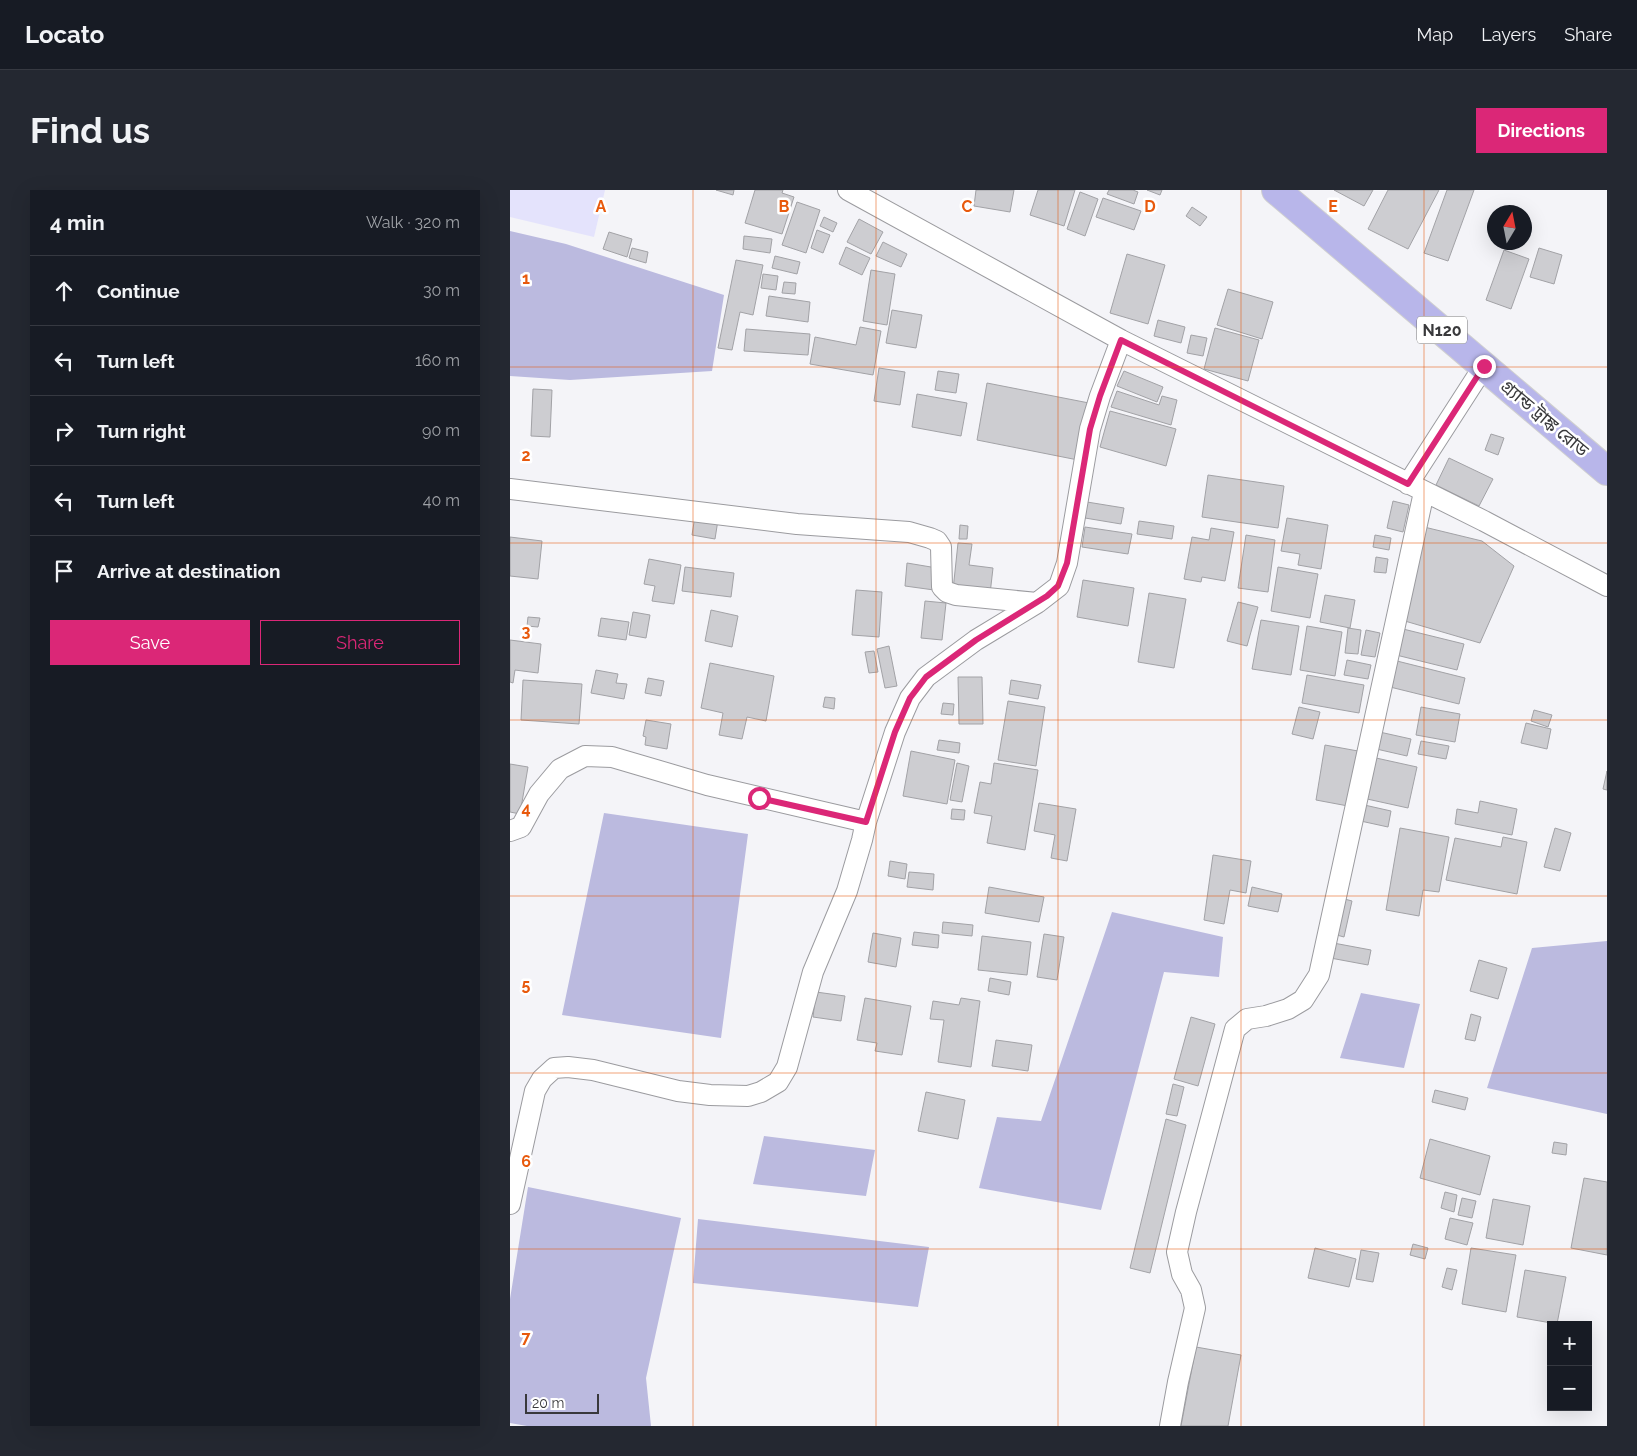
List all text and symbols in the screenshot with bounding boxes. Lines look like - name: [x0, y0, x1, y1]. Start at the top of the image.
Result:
- text: Locato: [25, 20, 104, 49]
- text: Map: [1417, 24, 1453, 45]
- text: Layers: [1481, 24, 1536, 45]
- text: Share: [1564, 24, 1612, 45]
- button: Directions: [1476, 108, 1607, 153]
- text: Find us: [30, 110, 150, 151]
- text: A: [596, 197, 607, 216]
- text: B: [779, 197, 790, 216]
- text: C: [962, 197, 973, 216]
- text: D: [1144, 197, 1156, 216]
- text: E: [1328, 197, 1338, 216]
- north arrow: [1487, 205, 1532, 250]
- text: 4 min: [50, 210, 105, 235]
- text: Walk · 320 m: [366, 213, 460, 232]
- text: 1: [522, 269, 530, 288]
- icon: ahead: [50, 277, 78, 305]
- text: Continue: [97, 280, 180, 302]
- text: 30 m: [423, 281, 460, 300]
- road number: N120: [1417, 316, 1467, 344]
- icon: left: [50, 347, 78, 375]
- text: Turn left: [97, 350, 174, 372]
- text: 160 m: [415, 351, 460, 370]
- route end: [1473, 355, 1496, 378]
- street label: গ্র্যান্ড ট্রাঙ্ক রোড: [1497, 375, 1593, 461]
- icon: right: [50, 417, 78, 445]
- text: Turn right: [97, 420, 186, 442]
- text: 90 m: [422, 421, 460, 440]
- text: 2: [521, 446, 531, 465]
- icon: left: [50, 487, 78, 515]
- text: Turn left: [97, 490, 174, 512]
- text: 40 m: [423, 491, 460, 510]
- icon: arrive: [50, 557, 78, 585]
- text: Arrive at destination: [97, 560, 281, 582]
- button: Save: [50, 620, 250, 665]
- button: Share: [260, 620, 460, 665]
- text: 3: [522, 622, 531, 641]
- route start: [748, 787, 771, 810]
- text: 4: [521, 799, 531, 818]
- text: 5: [522, 975, 531, 994]
- text: 6: [521, 1152, 531, 1171]
- map controls: [1547, 1321, 1592, 1411]
- button: +: [1547, 1321, 1592, 1366]
- text: 7: [522, 1328, 531, 1347]
- button: −: [1547, 1366, 1592, 1411]
- scale bar: [525, 1391, 599, 1414]
- text: 20 m: [532, 1395, 564, 1411]

